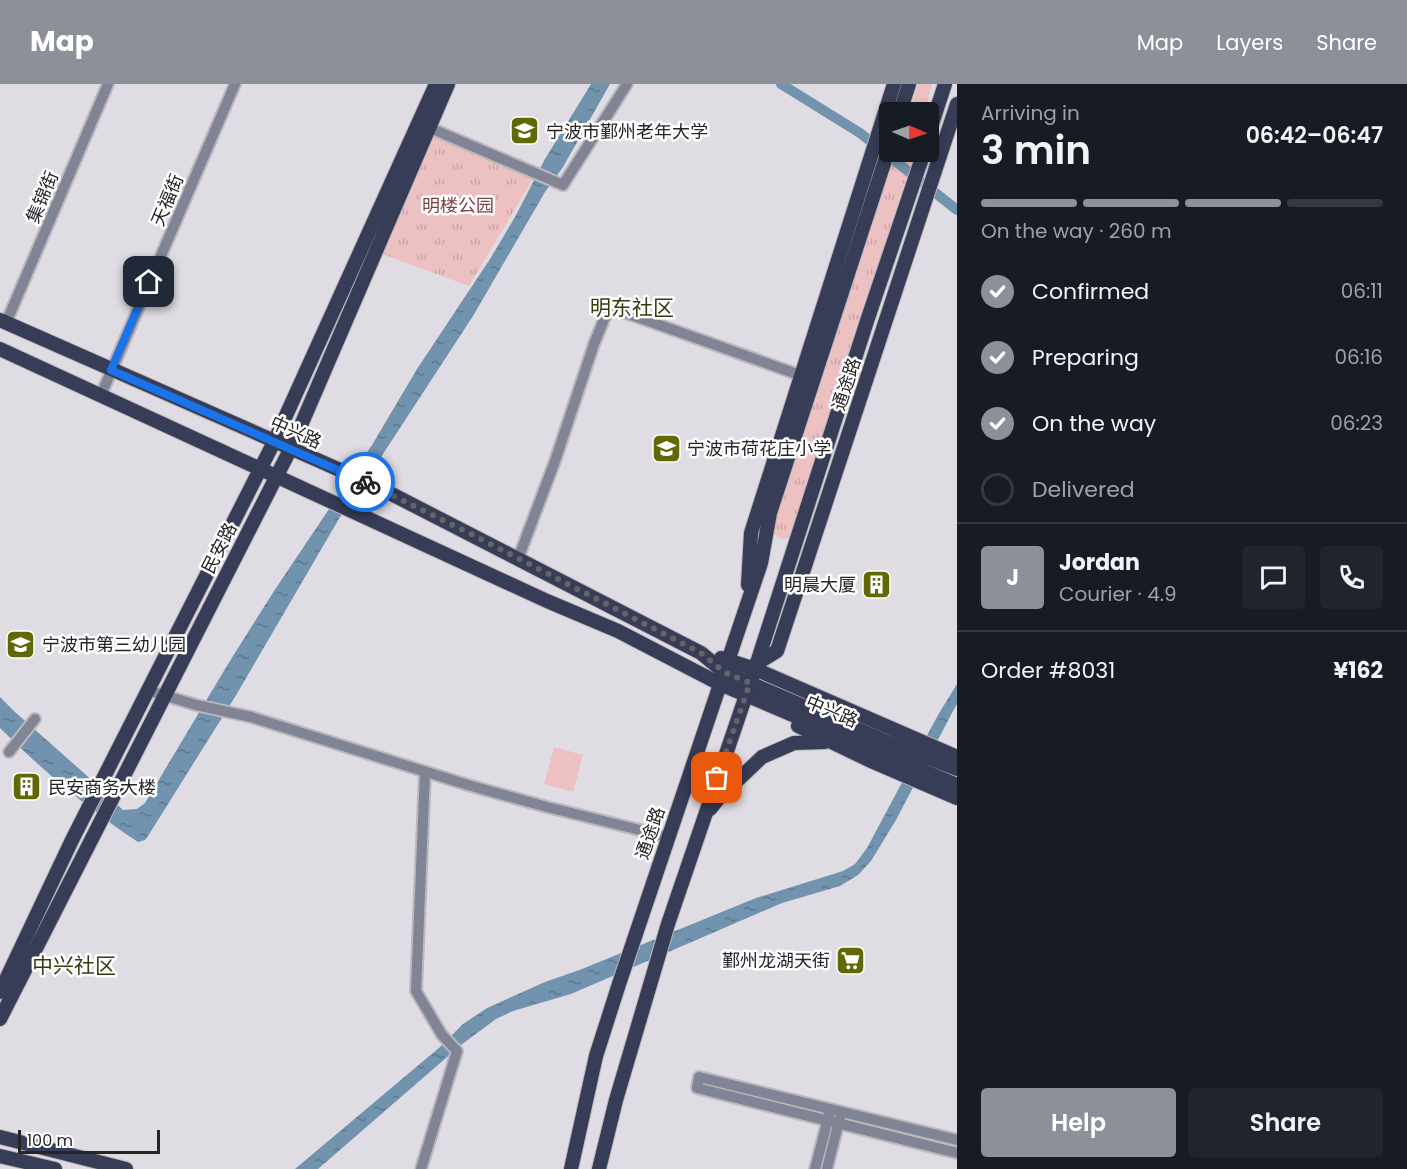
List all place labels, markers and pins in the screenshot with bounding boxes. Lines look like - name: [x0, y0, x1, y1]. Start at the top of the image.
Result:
- school or university icon: 宁波市鄞州老年大学: [509, 115, 541, 147]
- place label: 宁波市鄞州老年大学: [546, 119, 708, 144]
- pin: [123, 256, 174, 307]
- school or university icon: 宁波市荷花庄小学: [650, 432, 682, 464]
- place label: 宁波市荷花庄小学: [687, 436, 831, 461]
- building icon: 明晨大厦: [861, 568, 893, 600]
- place label: 明晨大厦: [784, 572, 856, 597]
- school or university icon: 宁波市第三幼儿园: [5, 628, 37, 660]
- place label: 宁波市第三幼儿园: [42, 632, 186, 657]
- pin: [691, 752, 742, 803]
- building icon: 民安商务大楼: [11, 771, 43, 803]
- place label: 民安商务大楼: [48, 775, 156, 800]
- supermarket icon: 鄞州龙湖天街: [835, 944, 867, 976]
- place label: 鄞州龙湖天街: [722, 948, 830, 973]

